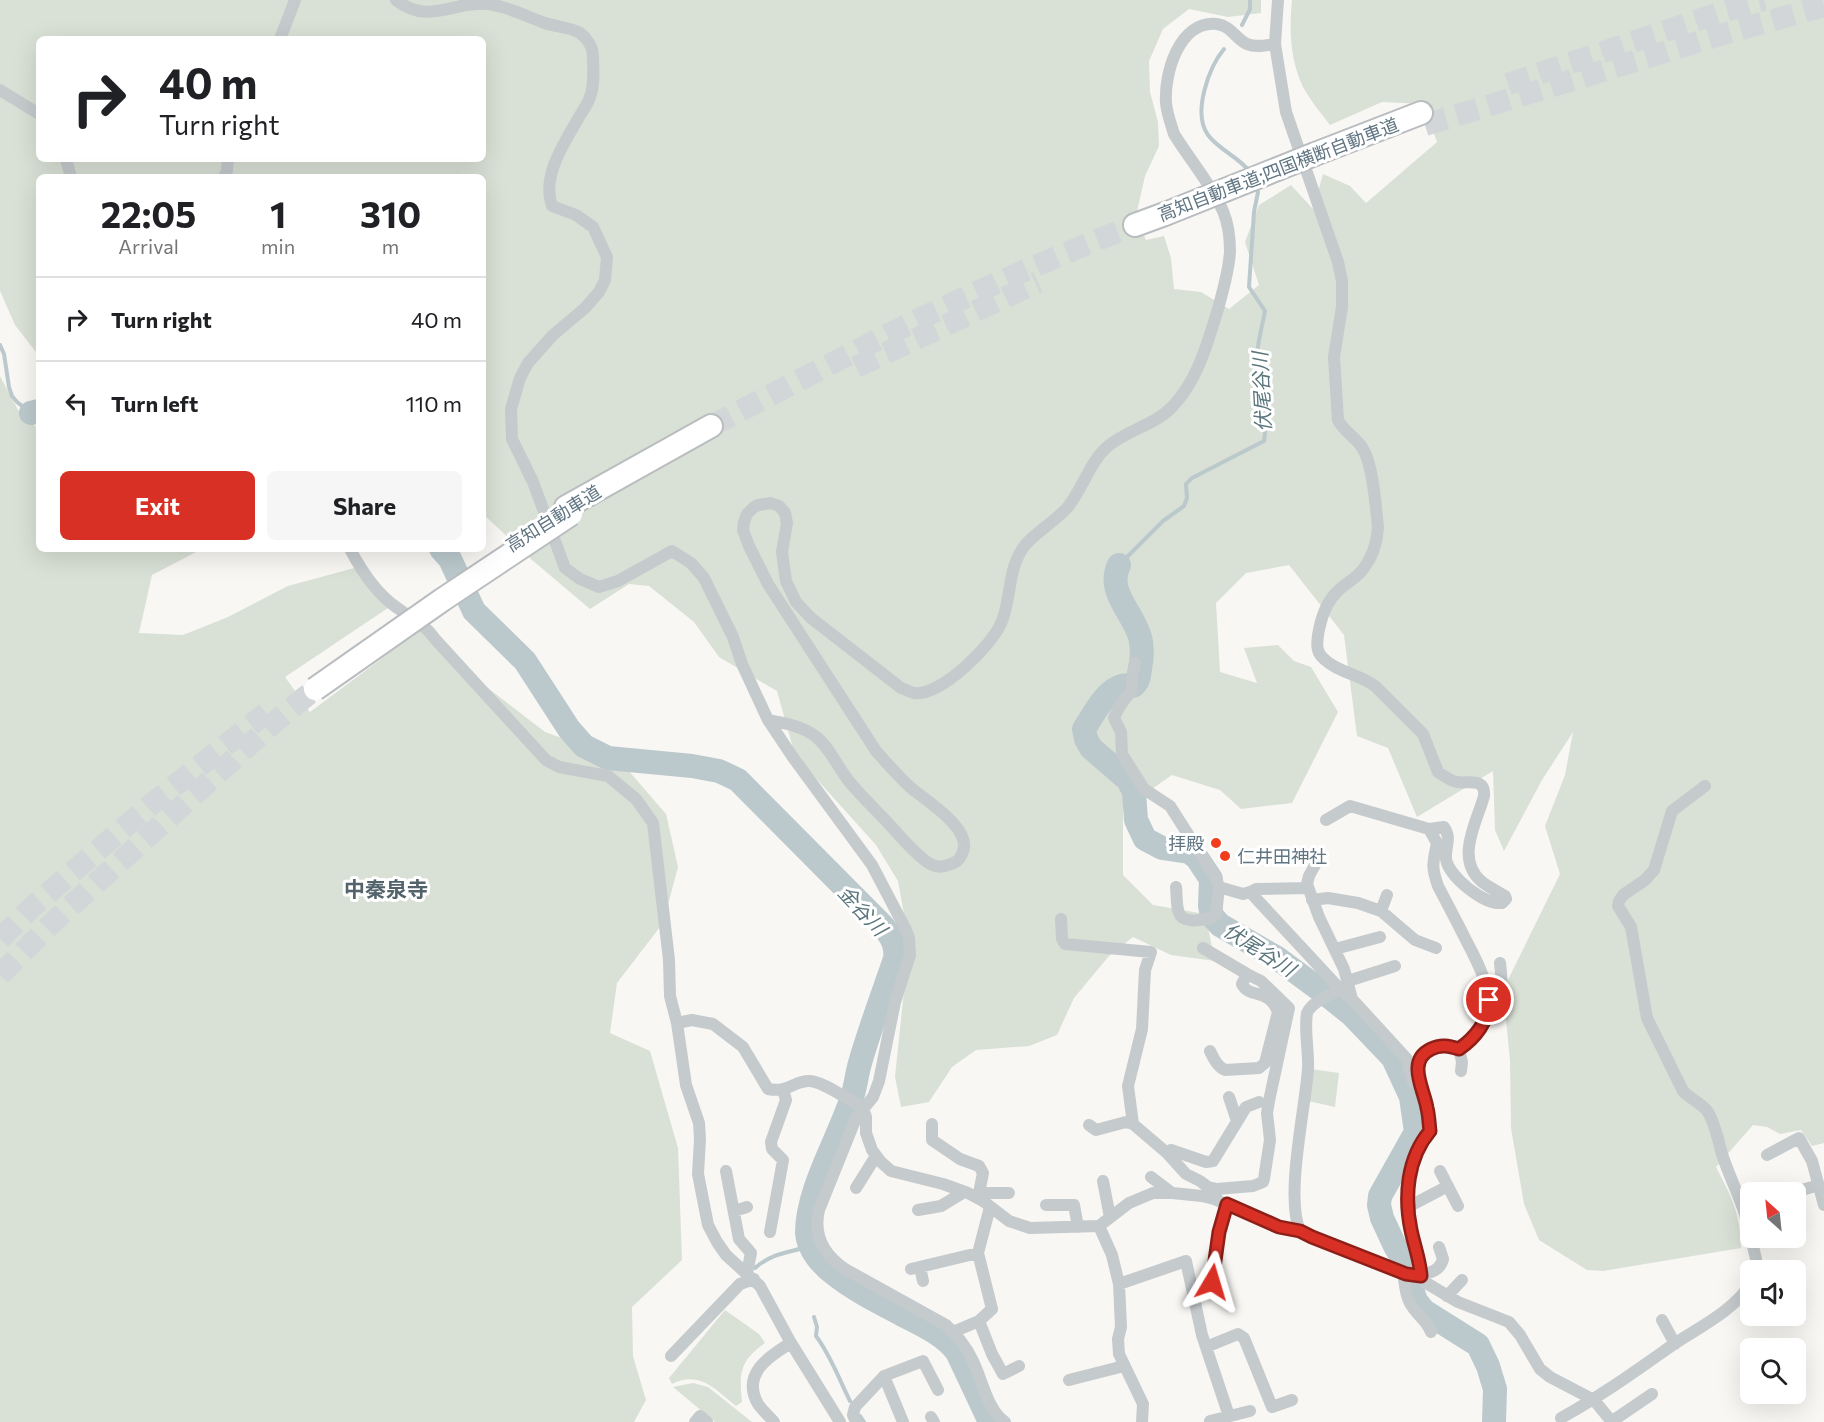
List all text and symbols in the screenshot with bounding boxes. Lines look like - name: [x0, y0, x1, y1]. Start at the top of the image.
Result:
- text: 40 m: [159, 56, 257, 108]
- icon: right: [60, 60, 138, 138]
- text: Turn right: [159, 108, 279, 141]
- street label: 高知自動車道;四国横断自動車道: [1154, 113, 1402, 225]
- text: 22:05: [101, 191, 196, 235]
- text: 1: [270, 191, 286, 235]
- text: 310: [360, 191, 421, 235]
- text: Arrival: [118, 234, 179, 258]
- text: min: [261, 234, 295, 258]
- text: m: [382, 234, 399, 258]
- icon: right: [60, 303, 93, 336]
- text: Turn right: [111, 306, 212, 333]
- text: 40 m: [411, 306, 462, 333]
- water label: 伏尾谷川: [1247, 349, 1275, 433]
- icon: left: [60, 387, 93, 420]
- text: Turn left: [111, 390, 198, 417]
- text: 110 m: [405, 390, 462, 417]
- button: Exit: [60, 471, 255, 540]
- button: Share: [267, 471, 462, 540]
- street label: 高知自動車道: [501, 480, 605, 556]
- place label: 拝殿: [1168, 832, 1204, 854]
- marker: 拝殿: [1209, 836, 1223, 850]
- place label: 仁井田神社: [1237, 845, 1327, 867]
- marker: 仁井田神社: [1218, 849, 1232, 863]
- district label: 中秦泉寺: [344, 876, 428, 901]
- water label: 金谷川: [834, 880, 894, 942]
- water label: 伏尾谷川: [1220, 917, 1302, 982]
- pin: [1463, 974, 1514, 1025]
- icon: arrive: [1472, 983, 1505, 1016]
- north arrow: [1740, 1182, 1806, 1248]
- map controls: [1740, 1182, 1806, 1404]
- position arrow: [1180, 1250, 1244, 1314]
- button: sound: [1740, 1260, 1806, 1326]
- button: search: [1740, 1338, 1806, 1404]

